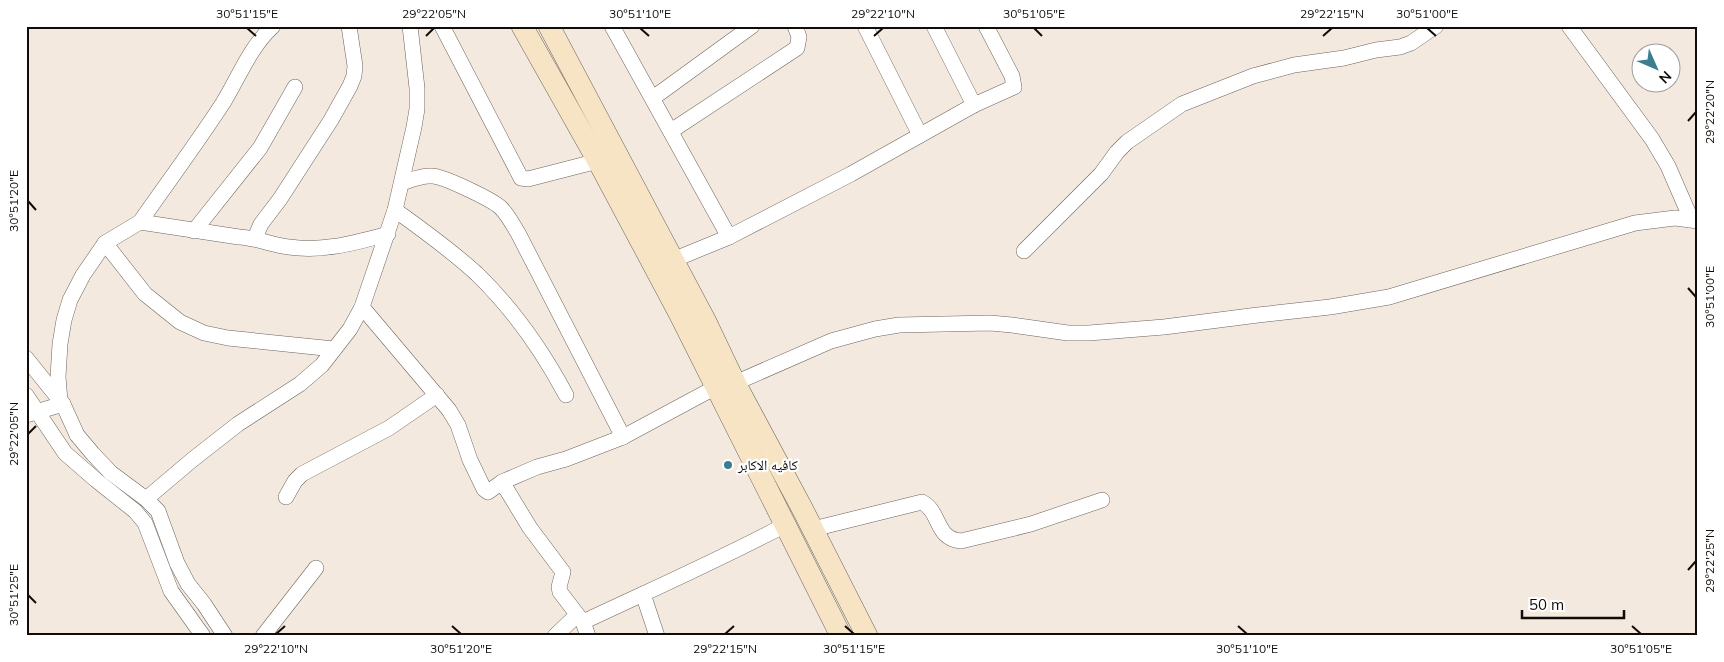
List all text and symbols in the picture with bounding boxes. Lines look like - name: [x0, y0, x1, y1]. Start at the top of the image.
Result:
- text: 30°51'15"E: [216, 6, 278, 21]
- text: 29°22'05"N: [402, 6, 466, 21]
- text: 30°51'10"E: [609, 6, 671, 21]
- text: 29°22'10"N: [851, 6, 915, 21]
- text: 30°51'05"E: [1003, 6, 1065, 21]
- text: 29°22'15"N: [1300, 6, 1364, 21]
- text: 30°51'00"E: [1396, 6, 1458, 21]
- north arrow: [1632, 42, 1682, 92]
- text: N: [1655, 67, 1675, 87]
- text: 29°22'20"N: [1702, 80, 1717, 144]
- text: 30°51'20"E: [6, 170, 21, 232]
- text: 30°51'00"E: [1702, 266, 1717, 328]
- text: 29°22'05"N: [6, 402, 21, 466]
- place label: كافيه الاكابر: [737, 456, 798, 474]
- marker: كافيه الاكابر: [722, 459, 734, 471]
- text: 29°22'25"N: [1702, 529, 1717, 593]
- text: 30°51'25"E: [6, 564, 21, 626]
- scale bar: [1522, 587, 1624, 619]
- text: 50 m: [1529, 595, 1564, 614]
- text: 29°22'10"N: [244, 641, 308, 656]
- text: 30°51'20"E: [430, 641, 492, 656]
- text: 29°22'15"N: [693, 641, 757, 656]
- text: 30°51'15"E: [823, 641, 885, 656]
- text: 30°51'10"E: [1216, 641, 1278, 656]
- text: 30°51'05"E: [1610, 641, 1672, 656]

